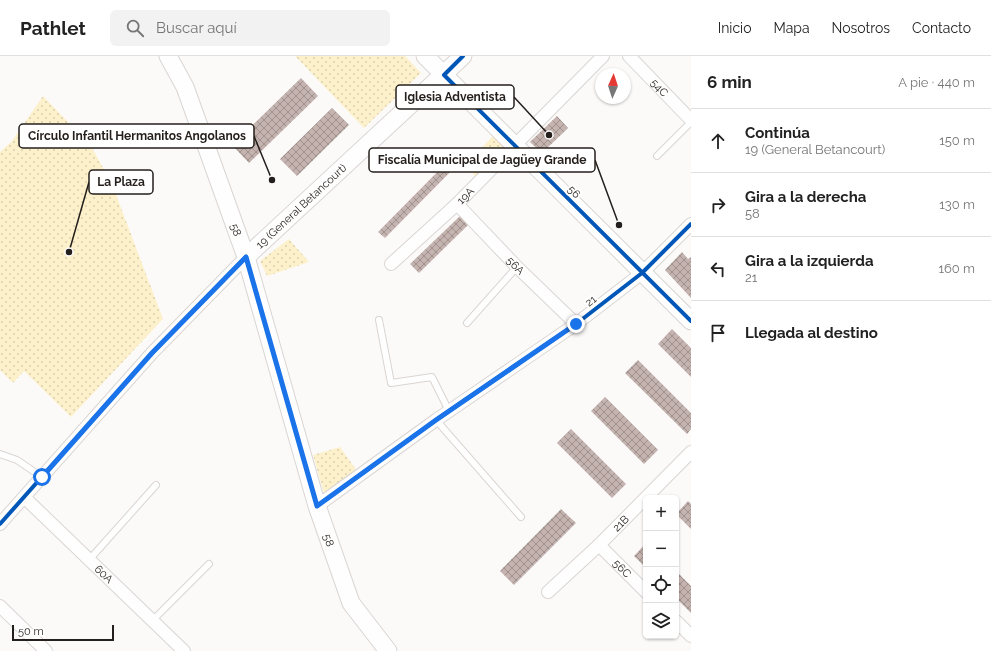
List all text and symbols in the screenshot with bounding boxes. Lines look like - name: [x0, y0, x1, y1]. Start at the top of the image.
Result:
- search box: [110, 10, 390, 46]
- text: Pathlet: [20, 17, 86, 39]
- icon: search: [124, 17, 146, 39]
- text: Buscar aquí: [156, 19, 237, 37]
- text: Inicio: [718, 20, 751, 36]
- text: Mapa: [773, 20, 810, 36]
- text: Nosotros: [832, 20, 890, 36]
- text: Contacto: [912, 20, 971, 36]
- north arrow: [595, 68, 631, 104]
- text: 6 min: [707, 72, 752, 92]
- text: A pie · 440 m: [898, 75, 975, 90]
- street label: 54C: [648, 76, 671, 99]
- callout: Iglesia Adventista: [396, 85, 514, 109]
- text: Iglesia Adventista: [404, 90, 506, 104]
- callout: Círculo Infantil Hermanitos Angolanos: [19, 124, 254, 148]
- text: Continúa: [745, 124, 810, 142]
- text: Círculo Infantil Hermanitos Angolanos: [28, 129, 246, 143]
- icon: ahead: [707, 130, 729, 152]
- text: 150 m: [939, 133, 975, 148]
- text: 19 (General Betancourt): [745, 142, 885, 157]
- callout: Fiscalía Municipal de Jagüey Grande: [369, 148, 595, 172]
- text: Fiscalía Municipal de Jagüey Grande: [378, 153, 586, 167]
- street label: 19 (General Betancourt): [253, 161, 349, 251]
- callout: La Plaza: [89, 170, 153, 194]
- text: La Plaza: [97, 175, 145, 189]
- street label: 56: [565, 183, 583, 201]
- street label: 19A: [454, 184, 477, 207]
- text: Gira a la derecha: [745, 188, 866, 206]
- icon: right: [707, 194, 729, 216]
- text: 130 m: [939, 197, 975, 212]
- text: 58: [745, 206, 760, 221]
- street label: 58: [228, 222, 244, 238]
- text: Gira a la izquierda: [745, 252, 874, 270]
- street label: 56A: [504, 254, 528, 278]
- icon: left: [707, 258, 729, 280]
- text: 160 m: [938, 261, 975, 276]
- text: 21: [745, 270, 757, 285]
- street label: 21: [583, 292, 599, 309]
- route end: [567, 315, 585, 333]
- icon: arrive: [707, 322, 729, 344]
- text: Llegada al destino: [745, 324, 878, 342]
- route start: [33, 468, 51, 486]
- map controls: [643, 495, 679, 639]
- button: +: [643, 495, 679, 531]
- street label: 21B: [610, 512, 631, 534]
- button: −: [643, 531, 679, 567]
- street label: 58: [321, 532, 337, 548]
- street label: 56C: [611, 557, 634, 580]
- street label: 60A: [92, 562, 116, 586]
- button: locate: [643, 567, 679, 603]
- button: layers: [643, 603, 679, 639]
- scale bar: [12, 623, 114, 642]
- text: 50 m: [18, 625, 44, 638]

